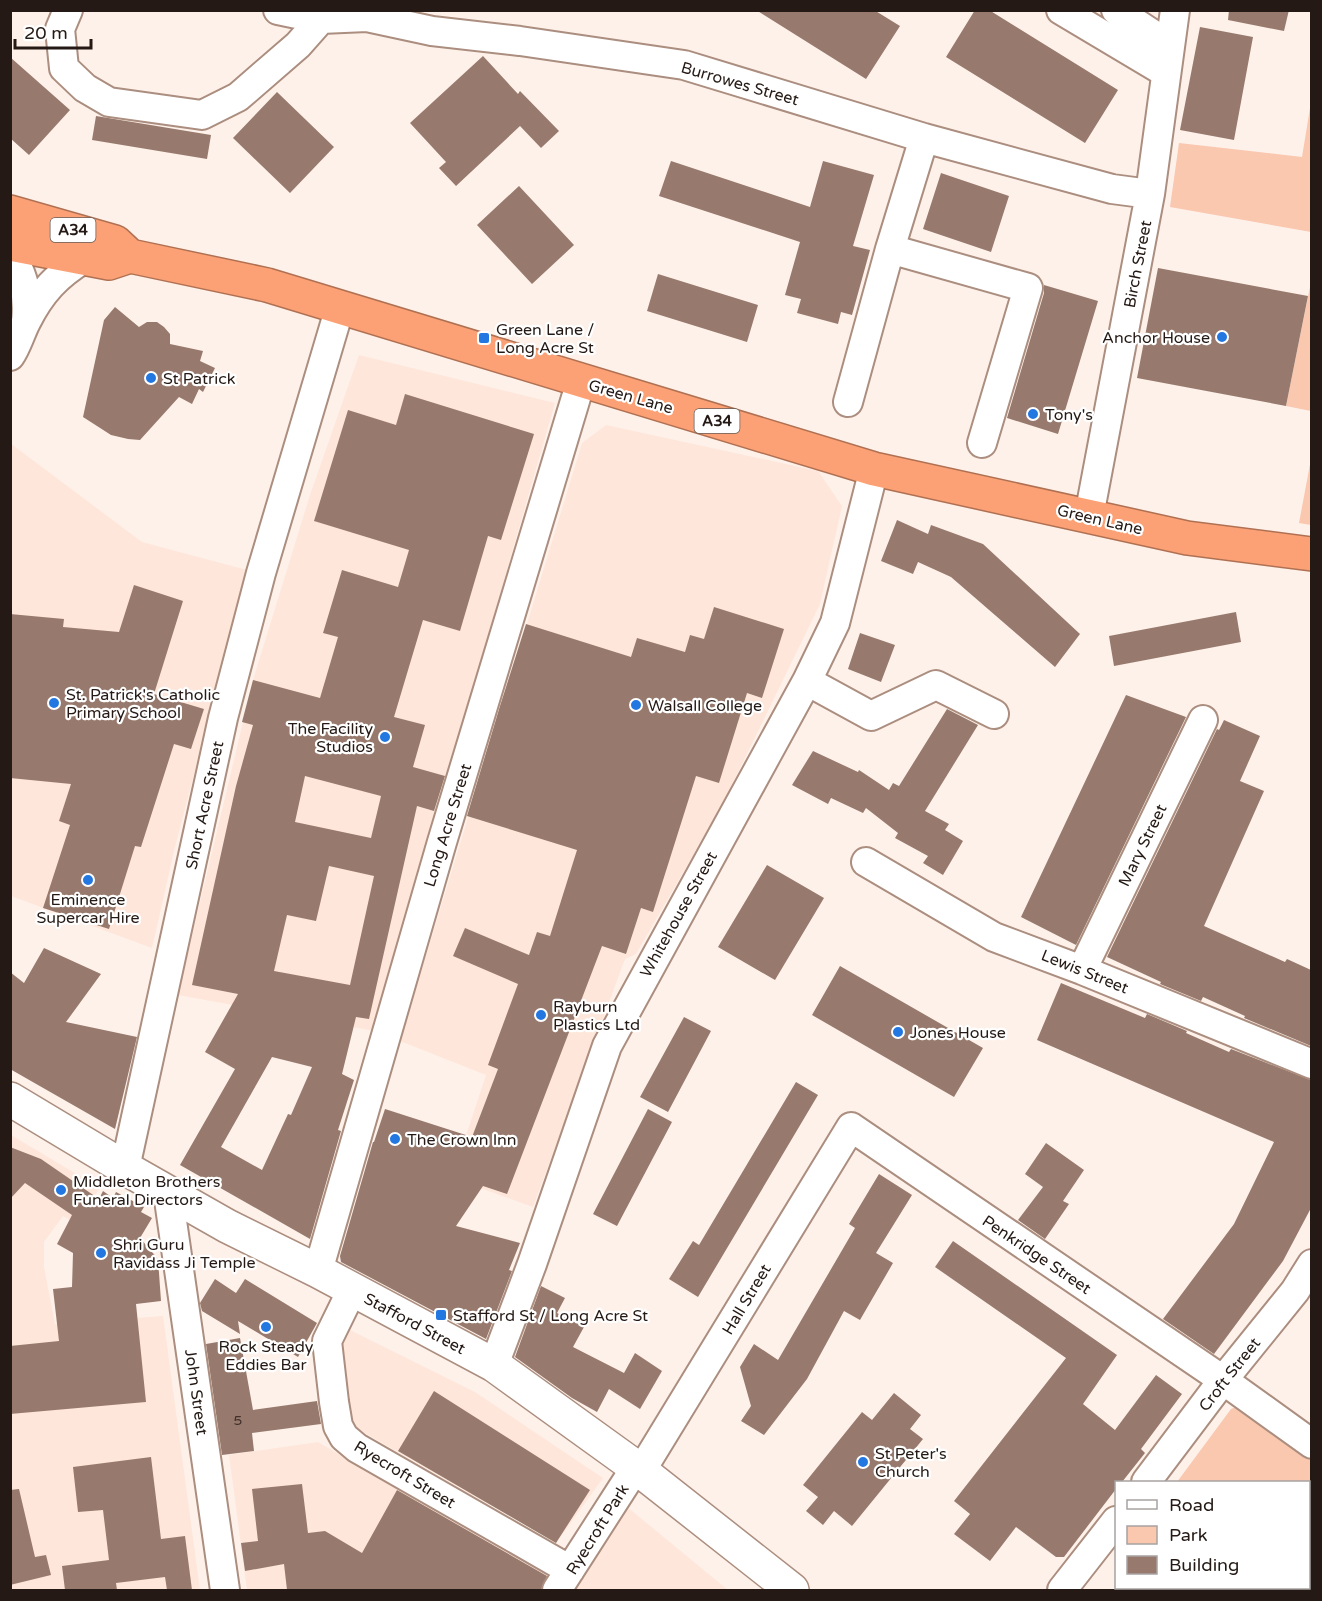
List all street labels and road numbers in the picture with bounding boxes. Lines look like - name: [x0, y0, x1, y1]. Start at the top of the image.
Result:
- street label: Burrowes Street: [679, 58, 801, 110]
- road number: A34: [50, 218, 96, 242]
- street label: Birch Street: [1120, 219, 1156, 310]
- street label: Green Lane: [586, 375, 675, 419]
- road number: A34: [694, 409, 740, 433]
- street label: Green Lane: [1055, 500, 1144, 540]
- street label: Short Acre Street: [182, 739, 228, 871]
- street label: Long Acre Street: [420, 761, 476, 889]
- street label: Mary Street: [1114, 801, 1171, 890]
- street label: Whitehouse Street: [636, 848, 722, 981]
- street label: Lewis Street: [1038, 945, 1131, 999]
- street label: Penkridge Street: [978, 1211, 1095, 1299]
- street label: Hall Street: [718, 1261, 776, 1338]
- street label: Stafford Street: [360, 1289, 469, 1359]
- street label: Croft Street: [1195, 1334, 1265, 1416]
- street label: John Street: [180, 1348, 212, 1436]
- street label: Ryecroft Street: [350, 1437, 459, 1513]
- street label: Ryecroft Park: [562, 1480, 634, 1579]

